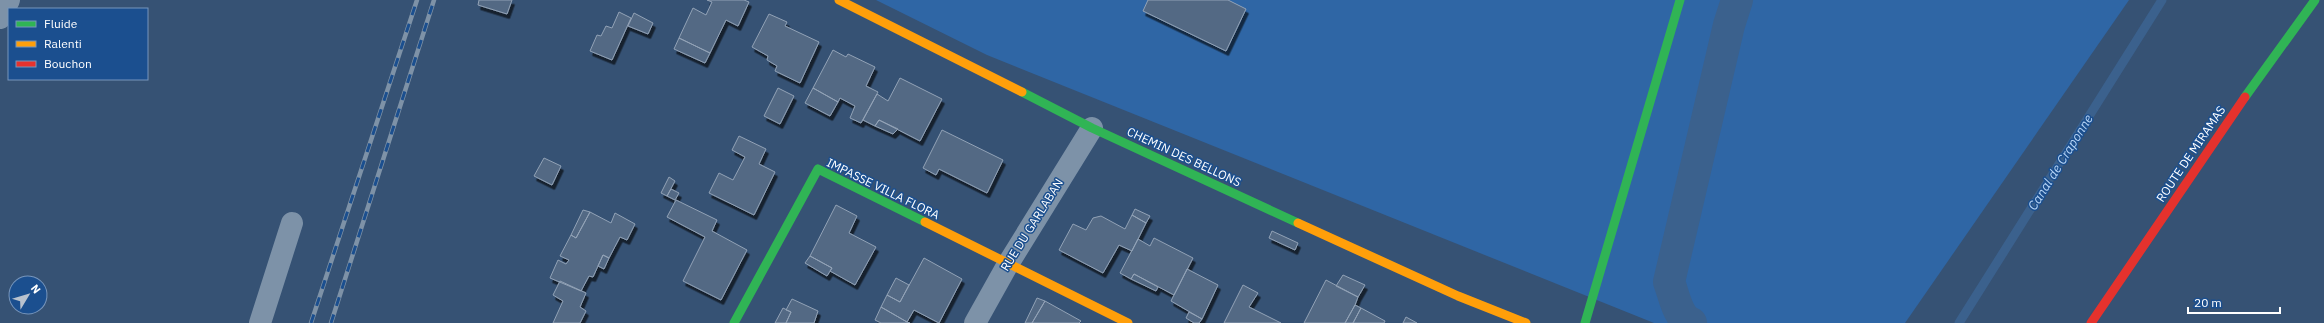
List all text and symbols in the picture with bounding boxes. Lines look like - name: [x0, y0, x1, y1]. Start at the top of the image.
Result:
- legend: [8, 8, 148, 80]
- text: Fluide: [44, 16, 78, 31]
- text: Ralenti: [44, 36, 82, 51]
- text: Bouchon: [44, 56, 92, 71]
- street label: ROUTE DE MIRAMAS: [2153, 103, 2228, 205]
- water label: Canal de Craponne: [2024, 111, 2097, 213]
- street label: CHEMIN DES BELLONS: [1125, 124, 1244, 190]
- street label: IMPASSE VILLA FLORA: [824, 155, 942, 223]
- street label: RUE DU GARLABAN: [997, 176, 1066, 274]
- north arrow: [8, 275, 48, 315]
- text: N: [28, 281, 44, 296]
- scale bar: [2188, 289, 2280, 315]
- text: 20 m: [2194, 295, 2222, 310]

